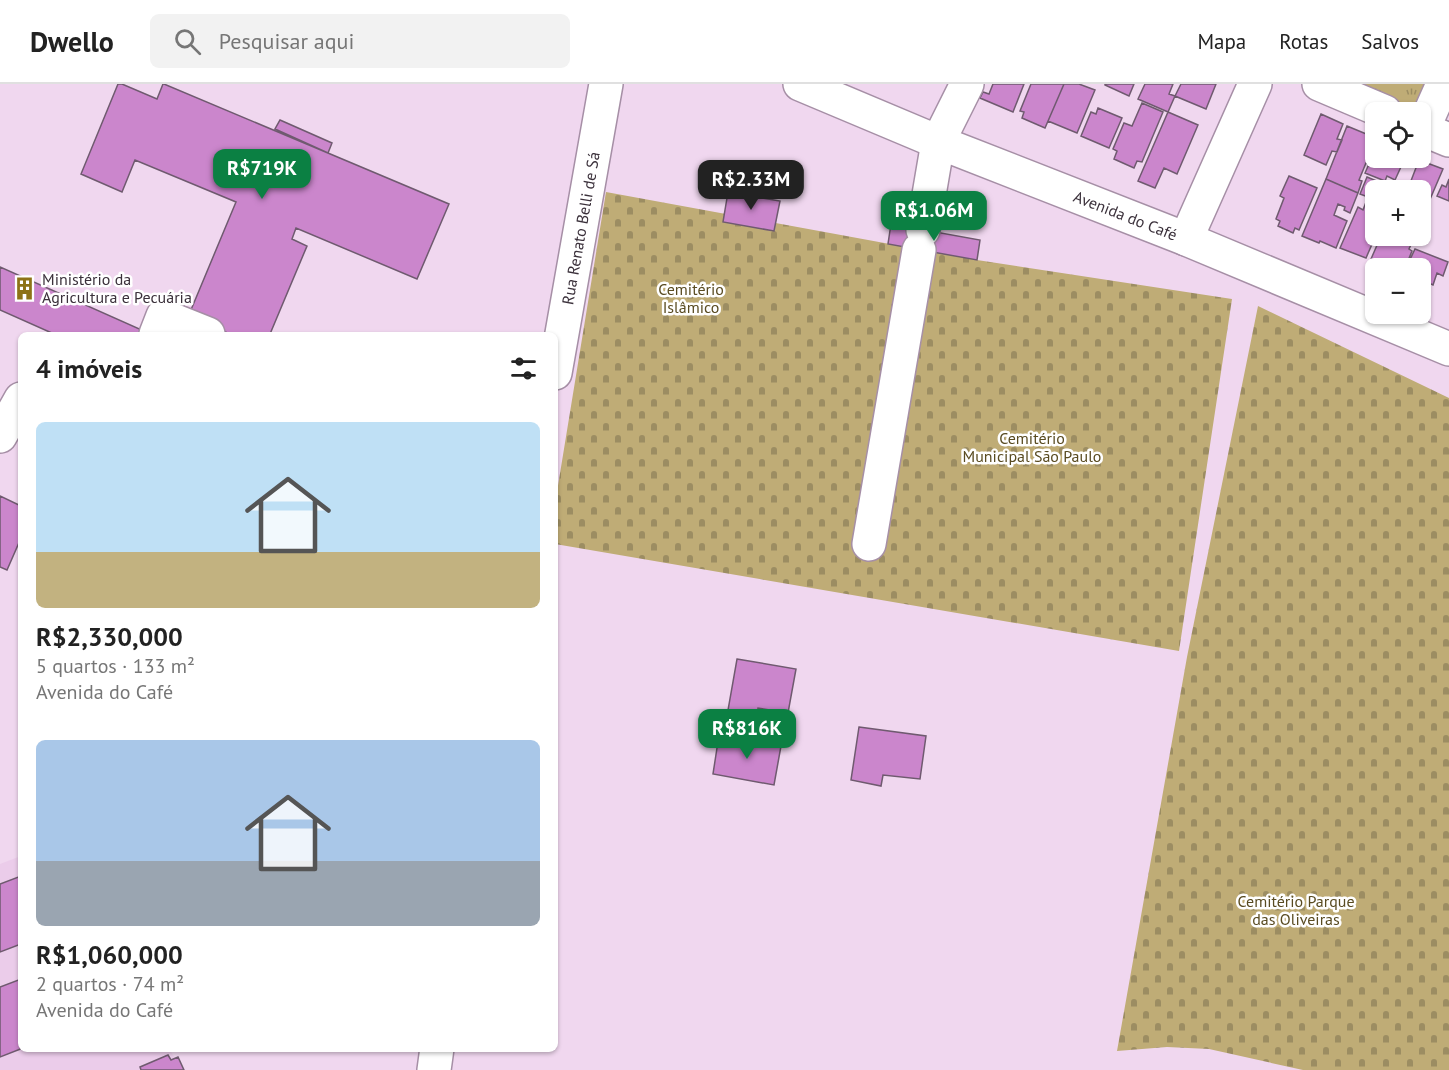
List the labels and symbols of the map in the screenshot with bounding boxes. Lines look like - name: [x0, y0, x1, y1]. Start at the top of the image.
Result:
- pin: R$719K: [213, 149, 311, 200]
- street label: Rua Renato Belli de Sá: [557, 150, 604, 306]
- pin: R$2.33M: [696, 160, 806, 211]
- street label: Avenida do Café: [1071, 186, 1180, 245]
- pin: R$1.06M: [879, 191, 989, 242]
- place label: Ministério da Agricultura e Pecuária: [42, 269, 192, 307]
- building icon: Ministério da Agricultura e Pecuária: [11, 275, 37, 301]
- park label: Cemitério Islâmico: [658, 279, 724, 317]
- park label: Cemitério Municipal São Paulo: [963, 428, 1101, 466]
- pin: R$816K: [698, 709, 796, 760]
- park label: Cemitério Parque das Oliveiras: [1237, 891, 1355, 929]

